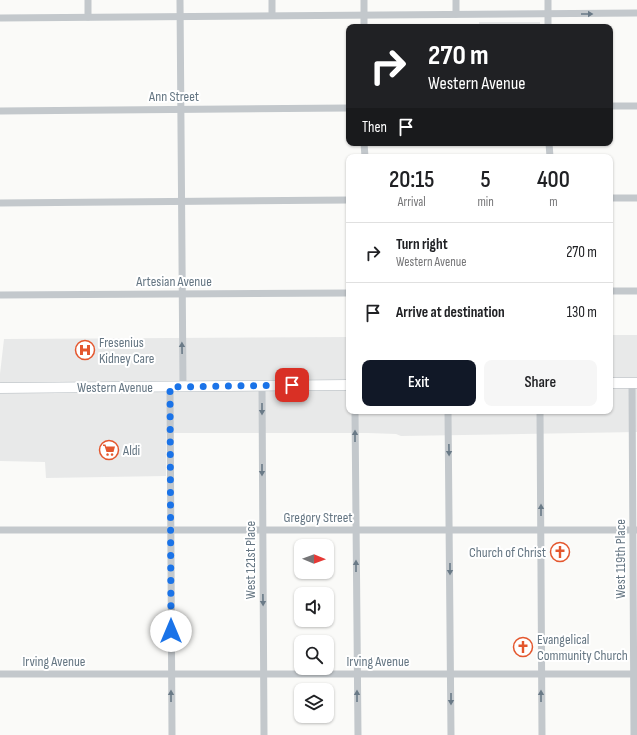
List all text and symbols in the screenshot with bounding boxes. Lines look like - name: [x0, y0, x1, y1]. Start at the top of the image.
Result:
- one-way arrow: [581, 11, 594, 17]
- text: 270 m: [428, 39, 489, 72]
- icon: right: [362, 40, 414, 92]
- text: Western Avenue: [428, 73, 525, 94]
- street label: Ann Street: [148, 88, 199, 105]
- icon: arrive: [395, 116, 417, 138]
- text: Then: [362, 118, 387, 137]
- text: 20:15: [389, 165, 434, 194]
- text: 5: [481, 165, 491, 194]
- text: 400: [537, 165, 570, 194]
- text: Arrival: [398, 194, 426, 210]
- text: min: [477, 194, 494, 210]
- text: m: [549, 194, 558, 210]
- text: Turn right: [396, 235, 448, 254]
- icon: right: [362, 242, 384, 264]
- text: 270 m: [566, 243, 597, 262]
- text: Western Avenue: [396, 254, 466, 270]
- street label: Artesian Avenue: [135, 273, 212, 290]
- icon: arrive: [362, 302, 384, 324]
- text: Arrive at destination: [396, 303, 505, 322]
- text: 130 m: [567, 303, 597, 322]
- place label: Fresenius Kidney Care: [99, 334, 154, 367]
- hospital icon: Fresenius Kidney Care: [74, 339, 96, 361]
- one-way arrow: [179, 342, 186, 354]
- button: Exit: [362, 360, 476, 406]
- button: Share: [484, 360, 597, 406]
- pin: [275, 368, 309, 402]
- icon: arrive: [281, 374, 303, 396]
- street label: Western Avenue: [77, 379, 153, 396]
- one-way arrow: [259, 403, 265, 416]
- one-way arrow: [352, 429, 358, 442]
- supermarket icon: Aldi: [98, 439, 120, 461]
- place label: Aldi: [122, 442, 140, 459]
- one-way arrow: [446, 444, 452, 457]
- one-way arrow: [259, 464, 265, 477]
- one-way arrow: [538, 503, 544, 516]
- street label: Gregory Street: [283, 509, 353, 526]
- street label: West 119th Place: [612, 519, 629, 599]
- street label: West 121st Place: [242, 521, 259, 599]
- north arrow: [294, 539, 334, 579]
- map controls: [294, 539, 334, 723]
- church icon: Church of Christ: [549, 541, 571, 563]
- place label: Church of Christ: [469, 544, 546, 561]
- one-way arrow: [353, 559, 359, 572]
- one-way arrow: [447, 563, 453, 576]
- button: sound: [294, 587, 334, 627]
- one-way arrow: [260, 594, 266, 607]
- position arrow: [150, 610, 192, 652]
- place label: Evangelical Community Church: [537, 631, 628, 664]
- button: search: [294, 635, 334, 675]
- church icon: Evangelical Community Church: [512, 636, 534, 658]
- street label: Irving Avenue: [22, 653, 86, 670]
- street label: Irving Avenue: [346, 653, 410, 670]
- button: layers: [294, 683, 334, 723]
- one-way arrow: [168, 689, 174, 702]
- one-way arrow: [354, 689, 360, 702]
- one-way arrow: [538, 690, 545, 702]
- one-way arrow: [448, 693, 454, 706]

